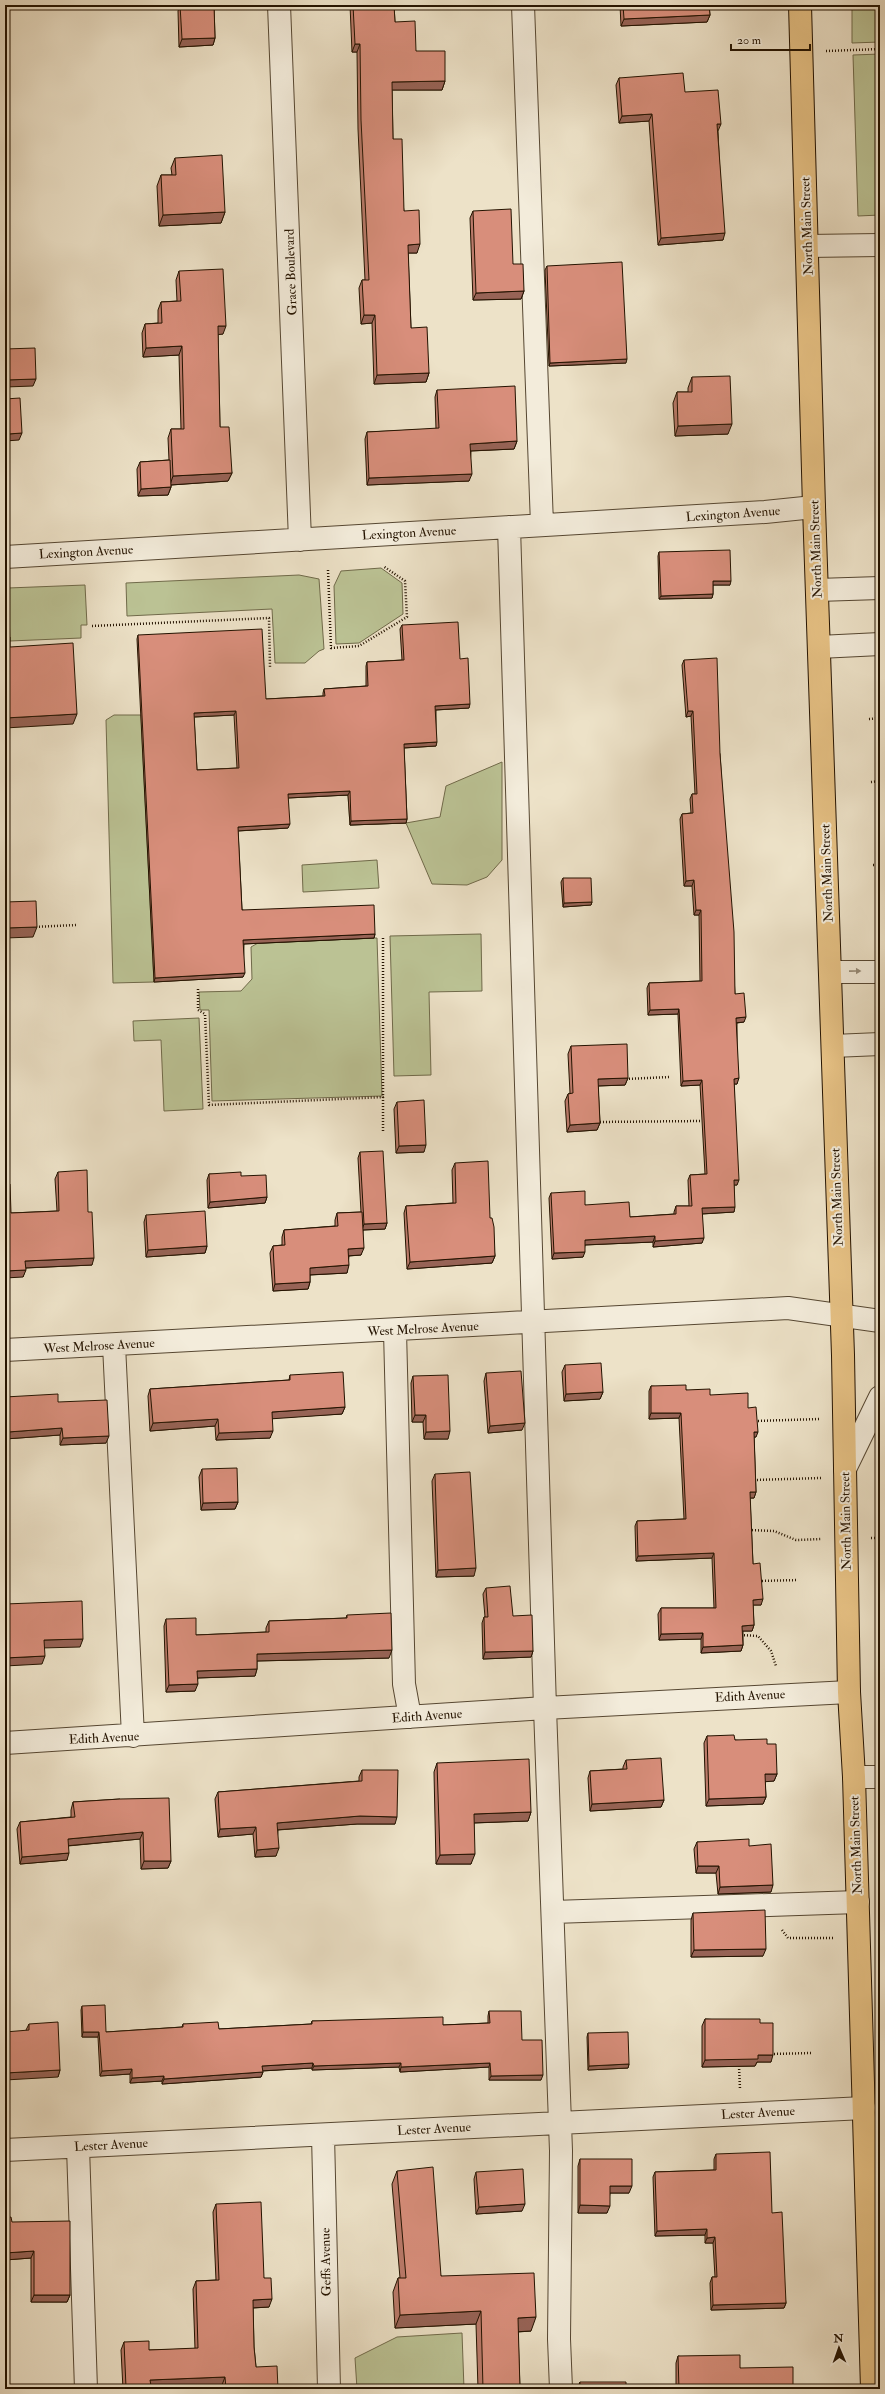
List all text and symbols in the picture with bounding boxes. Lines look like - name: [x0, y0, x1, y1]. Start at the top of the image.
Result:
- scale bar: [731, 26, 810, 52]
- text: 20 m: [737, 33, 762, 48]
- street label: North Main Street: [797, 177, 817, 275]
- street label: Grace Boulevard: [281, 228, 301, 316]
- street label: North Main Street: [806, 500, 826, 598]
- street label: Lexington Avenue: [685, 503, 781, 525]
- street label: Lexington Avenue: [361, 523, 457, 543]
- street label: Lexington Avenue: [38, 542, 134, 562]
- street label: North Main Street: [817, 824, 837, 922]
- one-way arrow: [849, 968, 862, 974]
- street label: North Main Street: [827, 1148, 847, 1246]
- street label: West Melrose Avenue: [366, 1318, 480, 1340]
- street label: West Melrose Avenue: [42, 1335, 156, 1357]
- street label: North Main Street: [837, 1472, 855, 1570]
- street label: Edith Avenue: [714, 1686, 786, 1706]
- street label: Edith Avenue: [391, 1706, 463, 1726]
- street label: Edith Avenue: [68, 1728, 140, 1748]
- street label: North Main Street: [846, 1796, 866, 1894]
- street label: Lester Avenue: [721, 2103, 796, 2123]
- street label: Lester Avenue: [397, 2119, 472, 2139]
- street label: Lester Avenue: [74, 2135, 149, 2155]
- street label: Geffs Avenue: [317, 2227, 335, 2296]
- north arrow: [819, 2328, 859, 2368]
- text: N: [833, 2332, 845, 2345]

